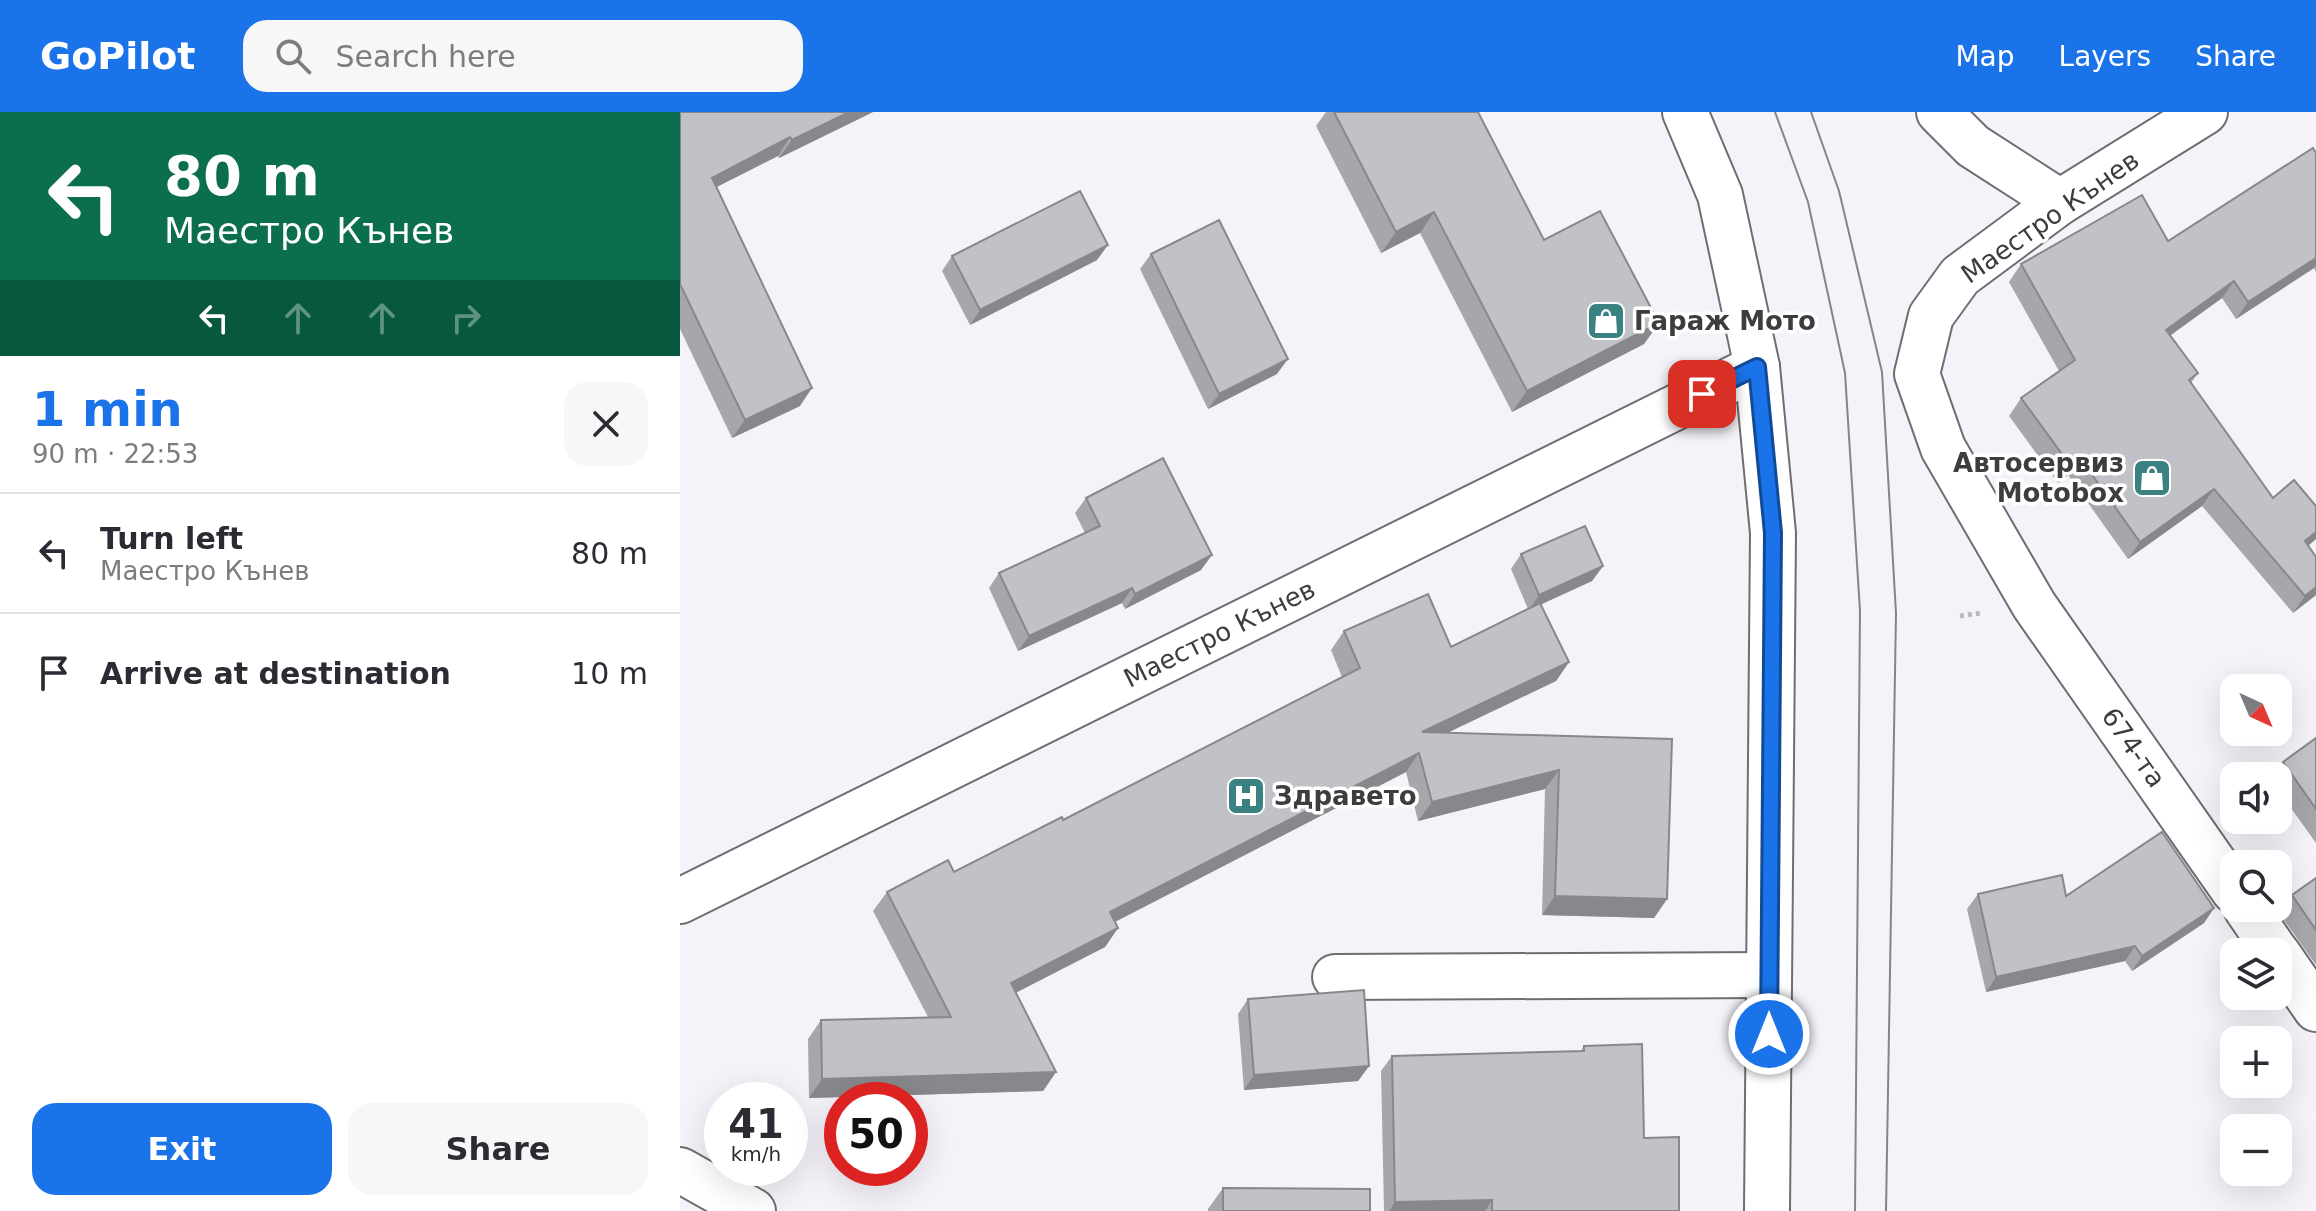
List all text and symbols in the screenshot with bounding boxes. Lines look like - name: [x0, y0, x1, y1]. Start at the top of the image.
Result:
- search box: [243, 20, 803, 92]
- text: GoPilot: [40, 34, 195, 78]
- icon: search: [271, 34, 315, 78]
- text: Search here: [335, 39, 516, 74]
- text: Map: [1955, 40, 2015, 73]
- text: Layers: [2059, 40, 2151, 73]
- text: Share: [2195, 40, 2276, 73]
- text: 80 m: [164, 143, 320, 208]
- icon: left: [32, 144, 136, 248]
- street label: Маестро Кънев: [1956, 145, 2144, 289]
- text: Маестро Кънев: [164, 210, 454, 251]
- icon: left: [192, 296, 236, 340]
- icon: ahead: [276, 296, 320, 340]
- icon: ahead: [360, 296, 404, 340]
- icon: right: [444, 296, 488, 340]
- shop icon: Гараж Мото: [1585, 300, 1627, 342]
- place label: Гараж Мото: [1634, 306, 1816, 336]
- pin: [1668, 360, 1736, 428]
- icon: arrive: [1680, 372, 1724, 416]
- text: 1 min: [32, 381, 183, 437]
- button: close: [564, 382, 648, 466]
- text: 90 m · 22:53: [32, 439, 198, 469]
- place label: Автосервиз Motobox: [1953, 448, 2124, 508]
- shop icon: Автосервиз Motobox: [2131, 457, 2173, 499]
- text: Turn left: [100, 521, 243, 556]
- icon: left: [32, 531, 76, 575]
- text: 80 m: [571, 536, 648, 571]
- text: Маестро Кънев: [100, 556, 310, 586]
- street label: Маестро Кънев: [1119, 574, 1320, 694]
- icon: arrive: [32, 651, 76, 695]
- text: Arrive at destination: [100, 656, 451, 691]
- text: 10 m: [571, 656, 648, 691]
- north arrow: [2220, 674, 2292, 746]
- map controls: [2220, 674, 2292, 1186]
- street label: 674-та: [2096, 702, 2172, 793]
- button: sound: [2220, 762, 2292, 834]
- hospital icon: Здравето: [1225, 775, 1267, 817]
- place label: Здравето: [1274, 781, 1417, 811]
- button: search: [2220, 850, 2292, 922]
- button: layers: [2220, 938, 2292, 1010]
- position arrow: [1727, 992, 1811, 1076]
- button: +: [2220, 1026, 2292, 1098]
- speed limit sign: 50: [824, 1082, 928, 1186]
- text: 41: [728, 1101, 784, 1147]
- button: Exit: [32, 1103, 332, 1195]
- button: Share: [348, 1103, 648, 1195]
- button: −: [2220, 1114, 2292, 1186]
- text: km/h: [731, 1142, 781, 1166]

